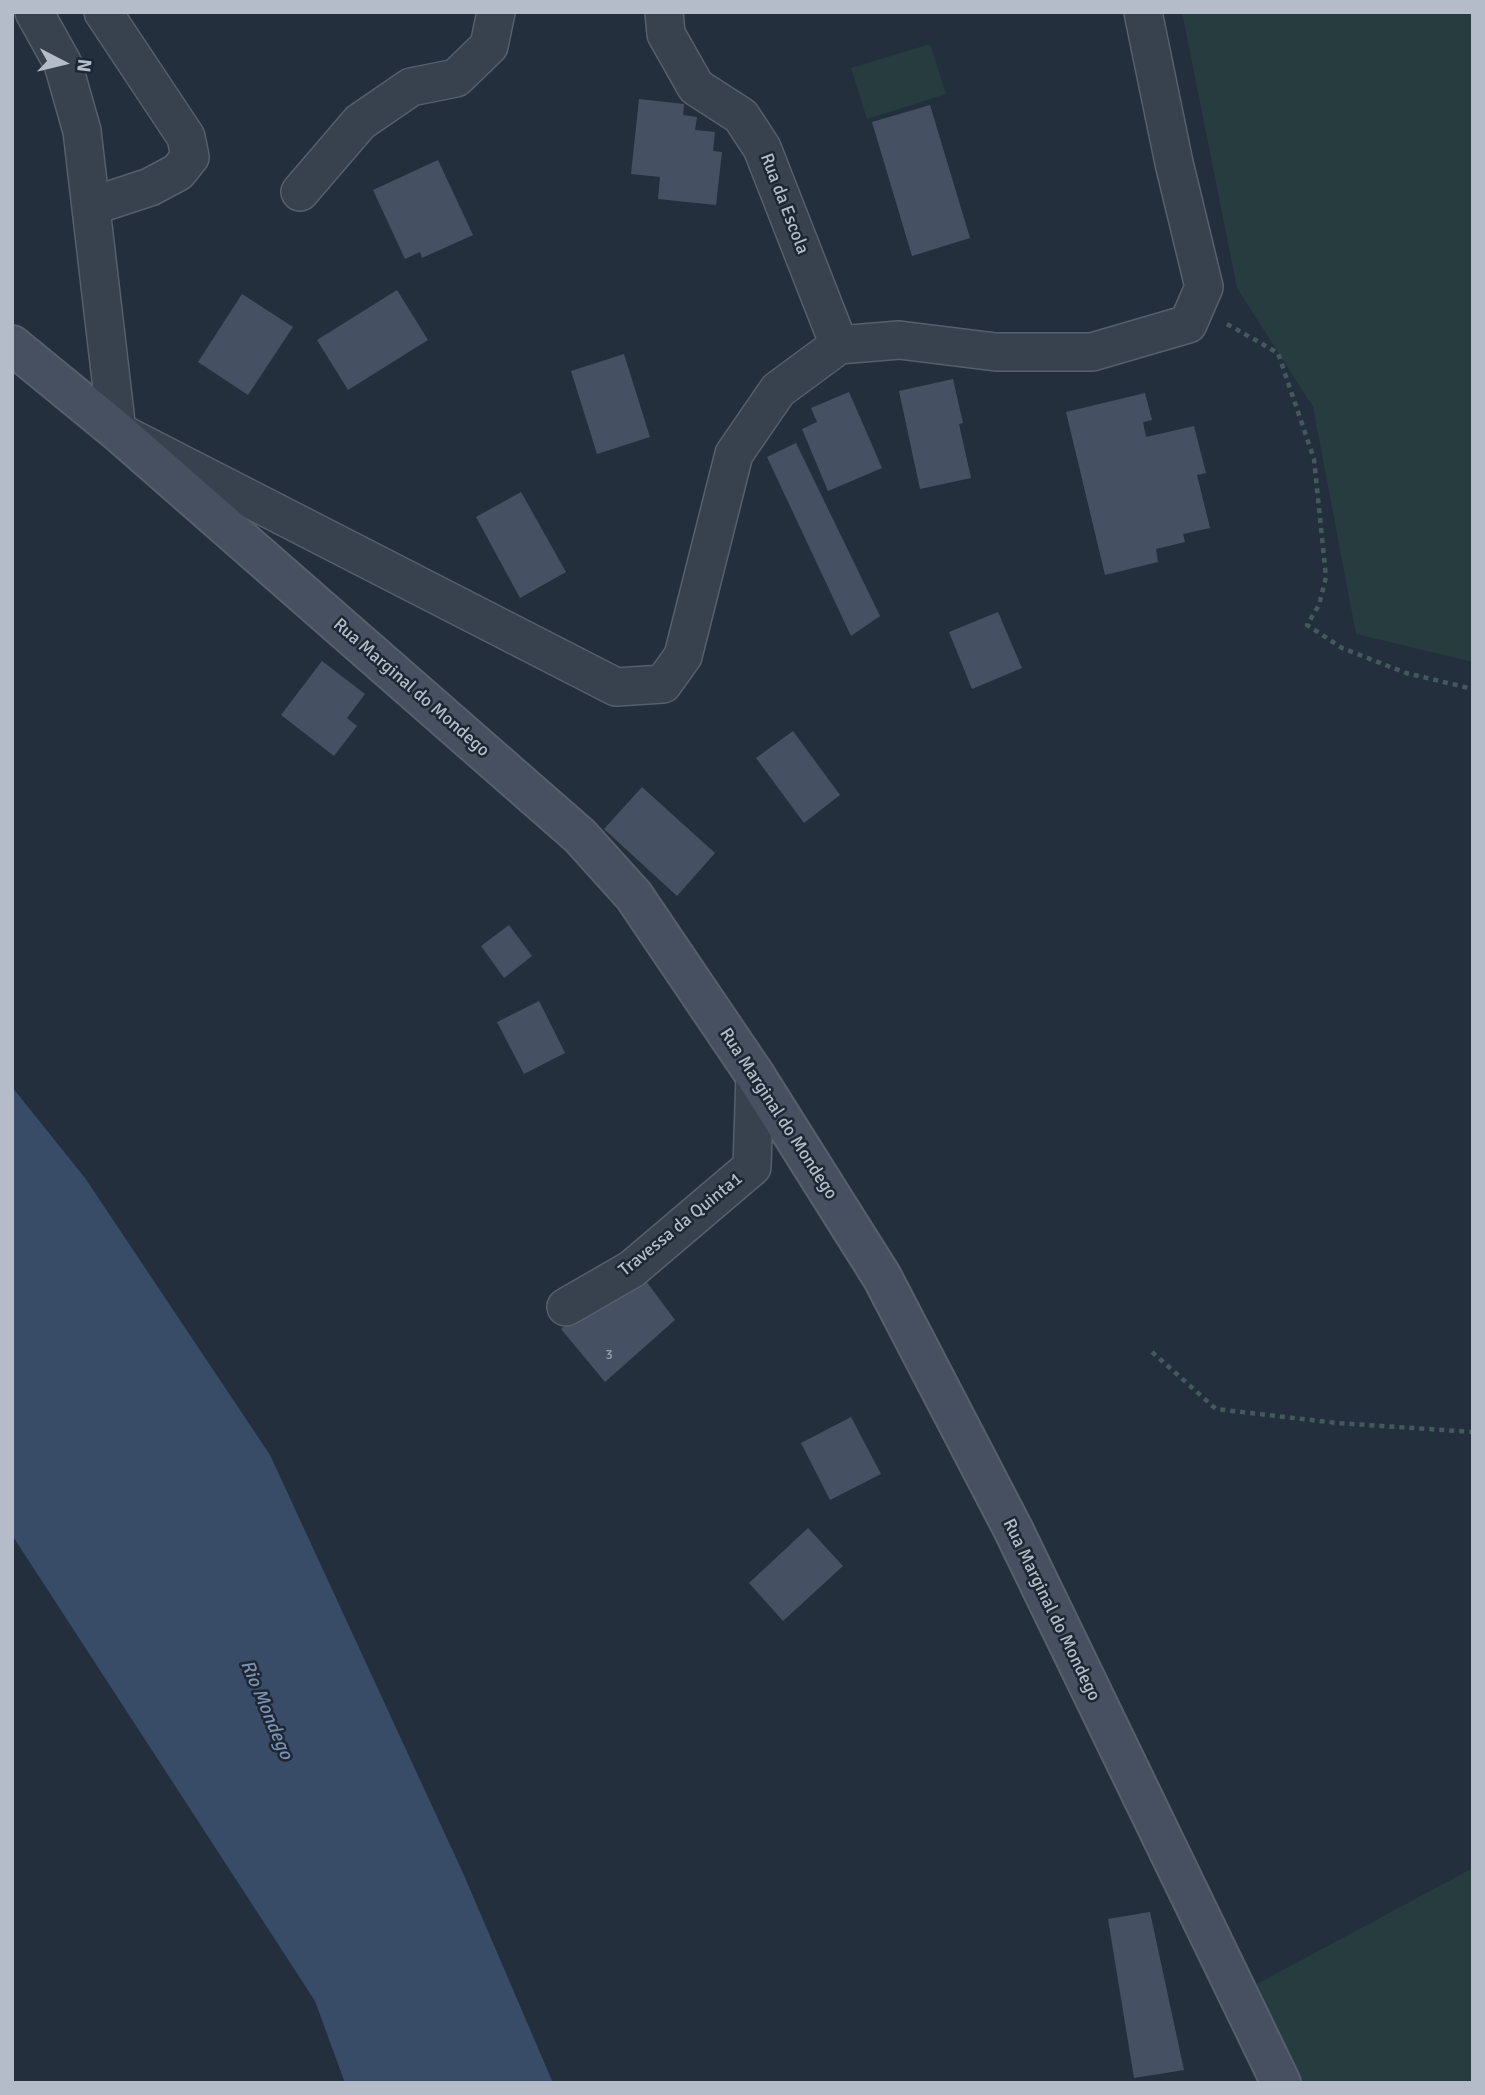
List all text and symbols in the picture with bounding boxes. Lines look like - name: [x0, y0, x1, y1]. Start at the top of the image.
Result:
- north arrow: [28, 28, 98, 98]
- text: N: [71, 58, 97, 74]
- street label: Rua da Escola: [755, 151, 813, 257]
- street label: Rua Marginal do Mondego: [328, 614, 494, 762]
- street label: Rua Marginal do Mondego: [714, 1024, 842, 1204]
- street label: Travessa da Quinta1: [615, 1168, 747, 1282]
- house number: 3: [605, 1347, 613, 1363]
- street label: Rua Marginal do Mondego: [997, 1515, 1105, 1705]
- water label: Rio Mondego: [235, 1657, 297, 1763]

